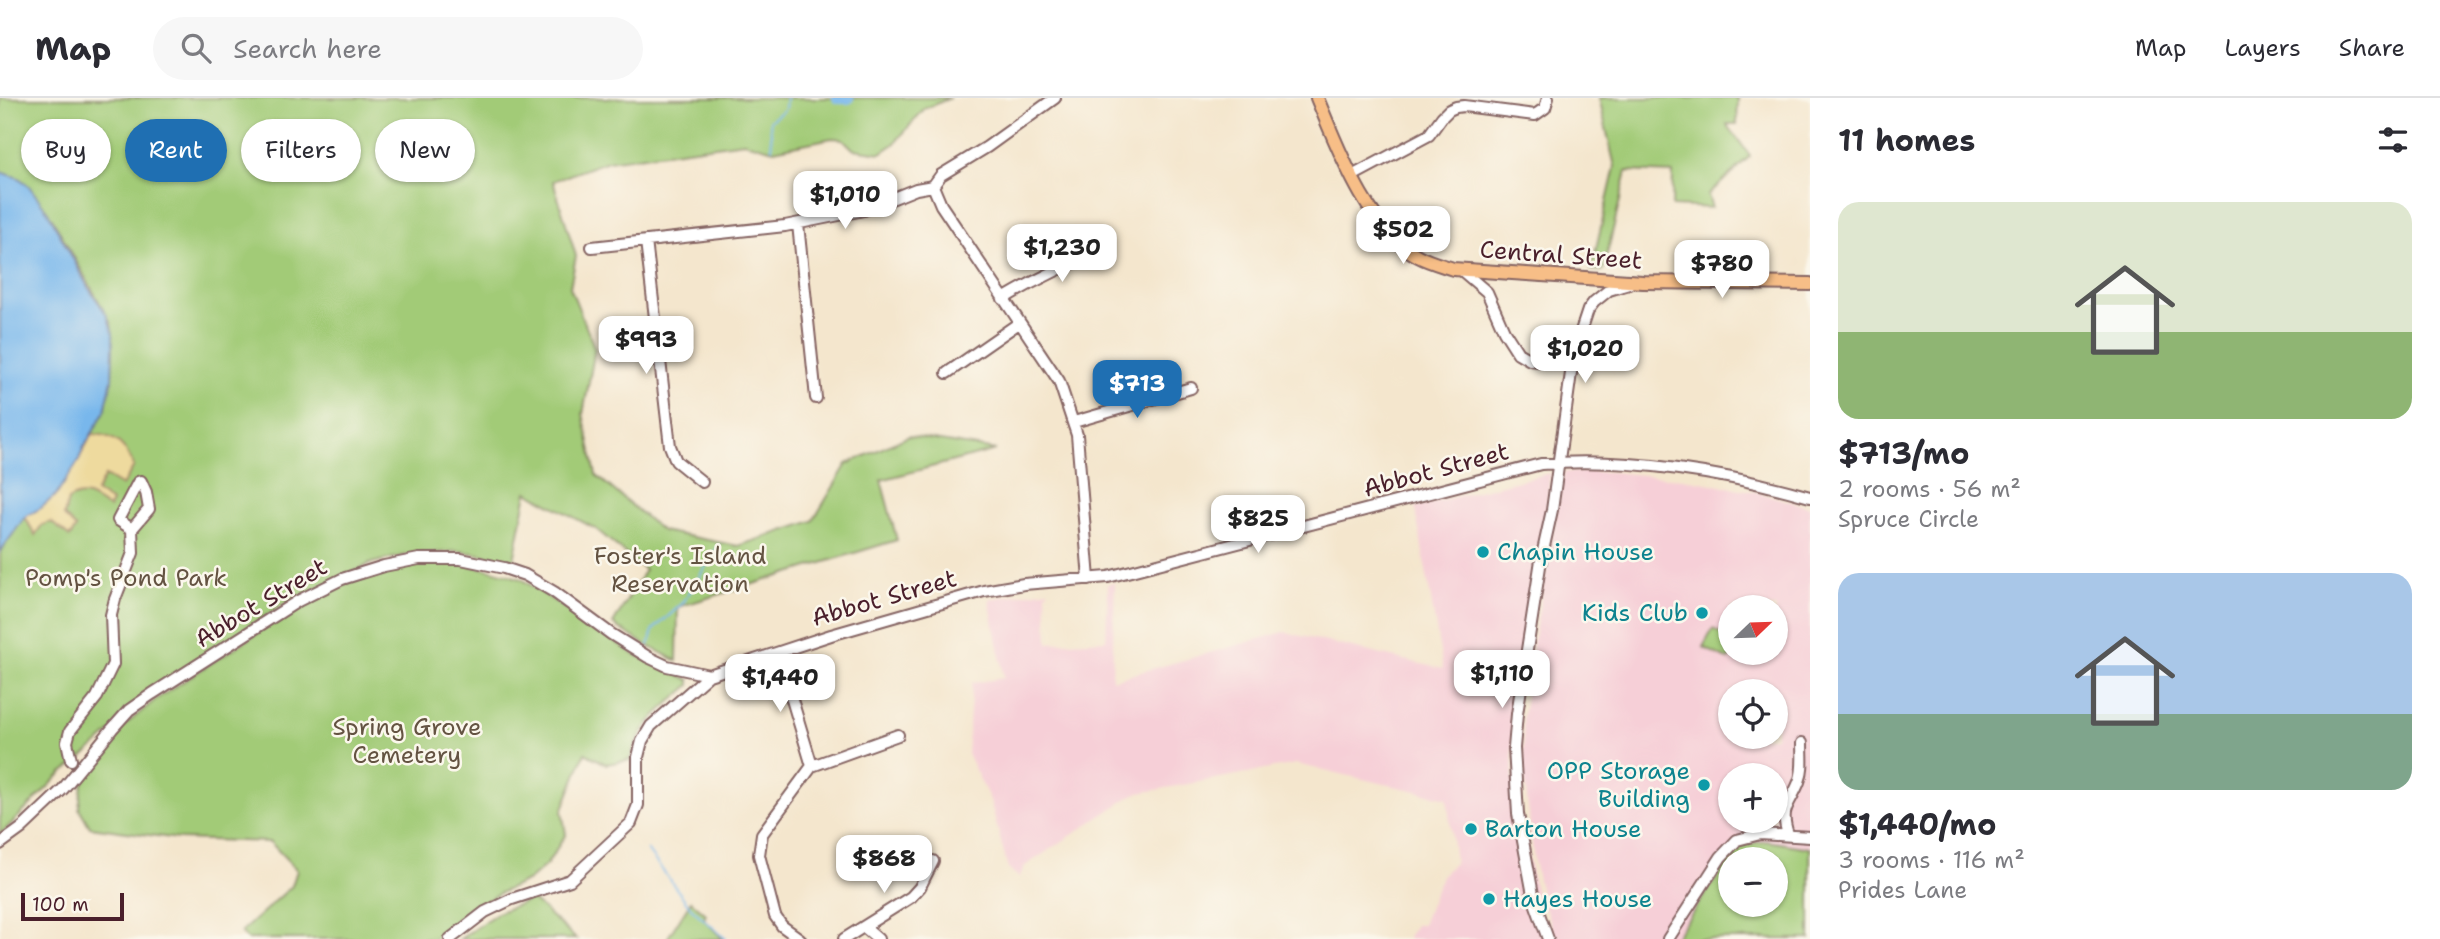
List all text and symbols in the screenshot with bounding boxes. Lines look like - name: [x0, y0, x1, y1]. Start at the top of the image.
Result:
- search box: [153, 17, 643, 80]
- text: Map: [35, 26, 111, 71]
- icon: search: [177, 29, 215, 67]
- text: Search here: [233, 31, 382, 66]
- text: Map: [2135, 32, 2186, 64]
- text: Layers: [2224, 32, 2301, 64]
- text: Share: [2339, 32, 2405, 64]
- chip: Buy: [21, 119, 111, 182]
- chip: Rent: [125, 119, 227, 182]
- chip: Filters: [241, 119, 361, 182]
- chip: New: [375, 119, 475, 182]
- text: 11 homes: [1838, 120, 1975, 161]
- icon: filters: [2374, 121, 2412, 159]
- pin: $1,010: [788, 172, 902, 231]
- text: $1,010: [809, 179, 881, 209]
- pin: $502: [1362, 206, 1444, 266]
- text: $502: [1372, 214, 1434, 244]
- pin: $1,230: [1005, 225, 1119, 284]
- text: $1,230: [1023, 232, 1101, 262]
- street label: Central Street: [1479, 233, 1643, 277]
- pin: $780: [1681, 240, 1763, 300]
- icon: home: [2062, 247, 2188, 373]
- text: $780: [1690, 248, 1754, 278]
- pin: $993: [605, 316, 687, 376]
- text: $993: [615, 324, 677, 354]
- pin: $1,020: [1528, 326, 1642, 385]
- text: $1,020: [1546, 333, 1624, 363]
- pin: $713: [1096, 360, 1178, 420]
- text: $713: [1109, 368, 1165, 398]
- text: $713/mo: [1838, 433, 1970, 474]
- street label: Abbot Street: [1360, 435, 1512, 505]
- text: 2 rooms · 56 m²: [1838, 474, 2021, 504]
- pin: $825: [1217, 496, 1299, 555]
- text: $825: [1227, 503, 1289, 533]
- text: Spruce Circle: [1838, 504, 1979, 534]
- place label: Chapin House: [1497, 536, 1654, 568]
- park label: Foster's Island Reservation: [594, 540, 766, 600]
- marker: Chapin House: [1475, 544, 1491, 560]
- street label: Abbot Street: [189, 551, 333, 655]
- park label: Pomp's Pond Park: [25, 562, 227, 594]
- street label: Abbot Street: [808, 562, 960, 634]
- north arrow: [1718, 595, 1788, 665]
- map controls: [1718, 595, 1788, 917]
- place label: Kids Club: [1582, 597, 1688, 629]
- marker: Kids Club: [1694, 605, 1710, 621]
- icon: home: [2062, 618, 2188, 744]
- pin: $1,110: [1445, 650, 1559, 710]
- pin: $1,440: [723, 654, 837, 714]
- text: $1,110: [1470, 658, 1534, 688]
- text: $1,440: [741, 662, 819, 692]
- button: locate: [1718, 679, 1788, 749]
- park label: Spring Grove Cemetery: [333, 711, 482, 771]
- place label: OPP Storage Building: [1547, 755, 1690, 815]
- button: +: [1718, 763, 1788, 833]
- marker: OPP Storage Building: [1696, 777, 1712, 793]
- text: $1,440/mo: [1838, 804, 1996, 845]
- place label: Barton House: [1485, 813, 1642, 845]
- marker: Barton House: [1463, 821, 1479, 837]
- pin: $868: [843, 836, 925, 895]
- text: $868: [852, 843, 916, 873]
- text: 3 rooms · 116 m²: [1838, 845, 2025, 875]
- button: −: [1718, 847, 1788, 917]
- text: Prides Lane: [1838, 875, 1967, 905]
- place label: Hayes House: [1503, 883, 1652, 915]
- scale bar: [21, 890, 124, 922]
- marker: Hayes House: [1481, 891, 1497, 907]
- text: 100 m: [32, 892, 89, 917]

